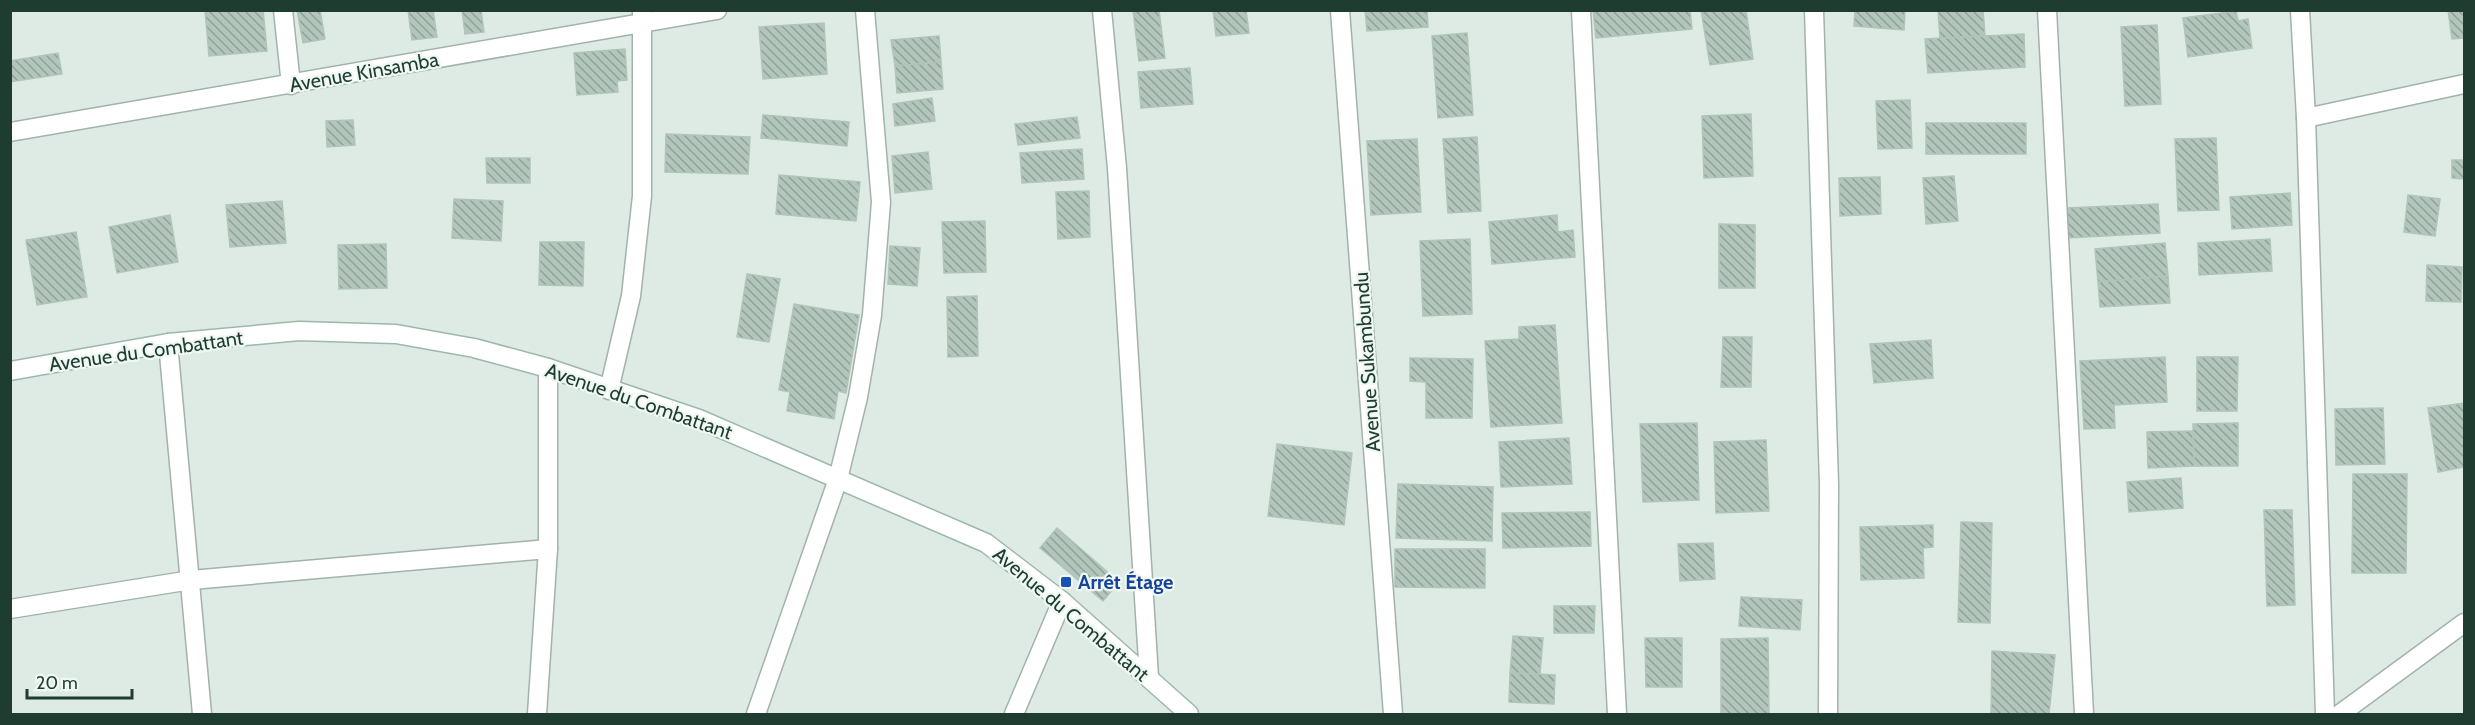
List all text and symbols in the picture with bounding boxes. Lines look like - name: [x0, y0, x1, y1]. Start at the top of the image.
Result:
- street label: Avenue Kinsamba: [287, 47, 441, 97]
- street label: Avenue Sukambundu: [1349, 271, 1385, 453]
- street label: Avenue du Combattant: [47, 325, 245, 377]
- street label: Avenue du Combattant: [542, 358, 736, 444]
- street label: Avenue du Combattant: [988, 542, 1154, 686]
- place label: Arrêt Étage: [1078, 570, 1173, 594]
- marker: Arrêt Étage: [1059, 575, 1073, 589]
- scale bar: [27, 662, 132, 700]
- text: 20 m: [36, 672, 78, 694]

